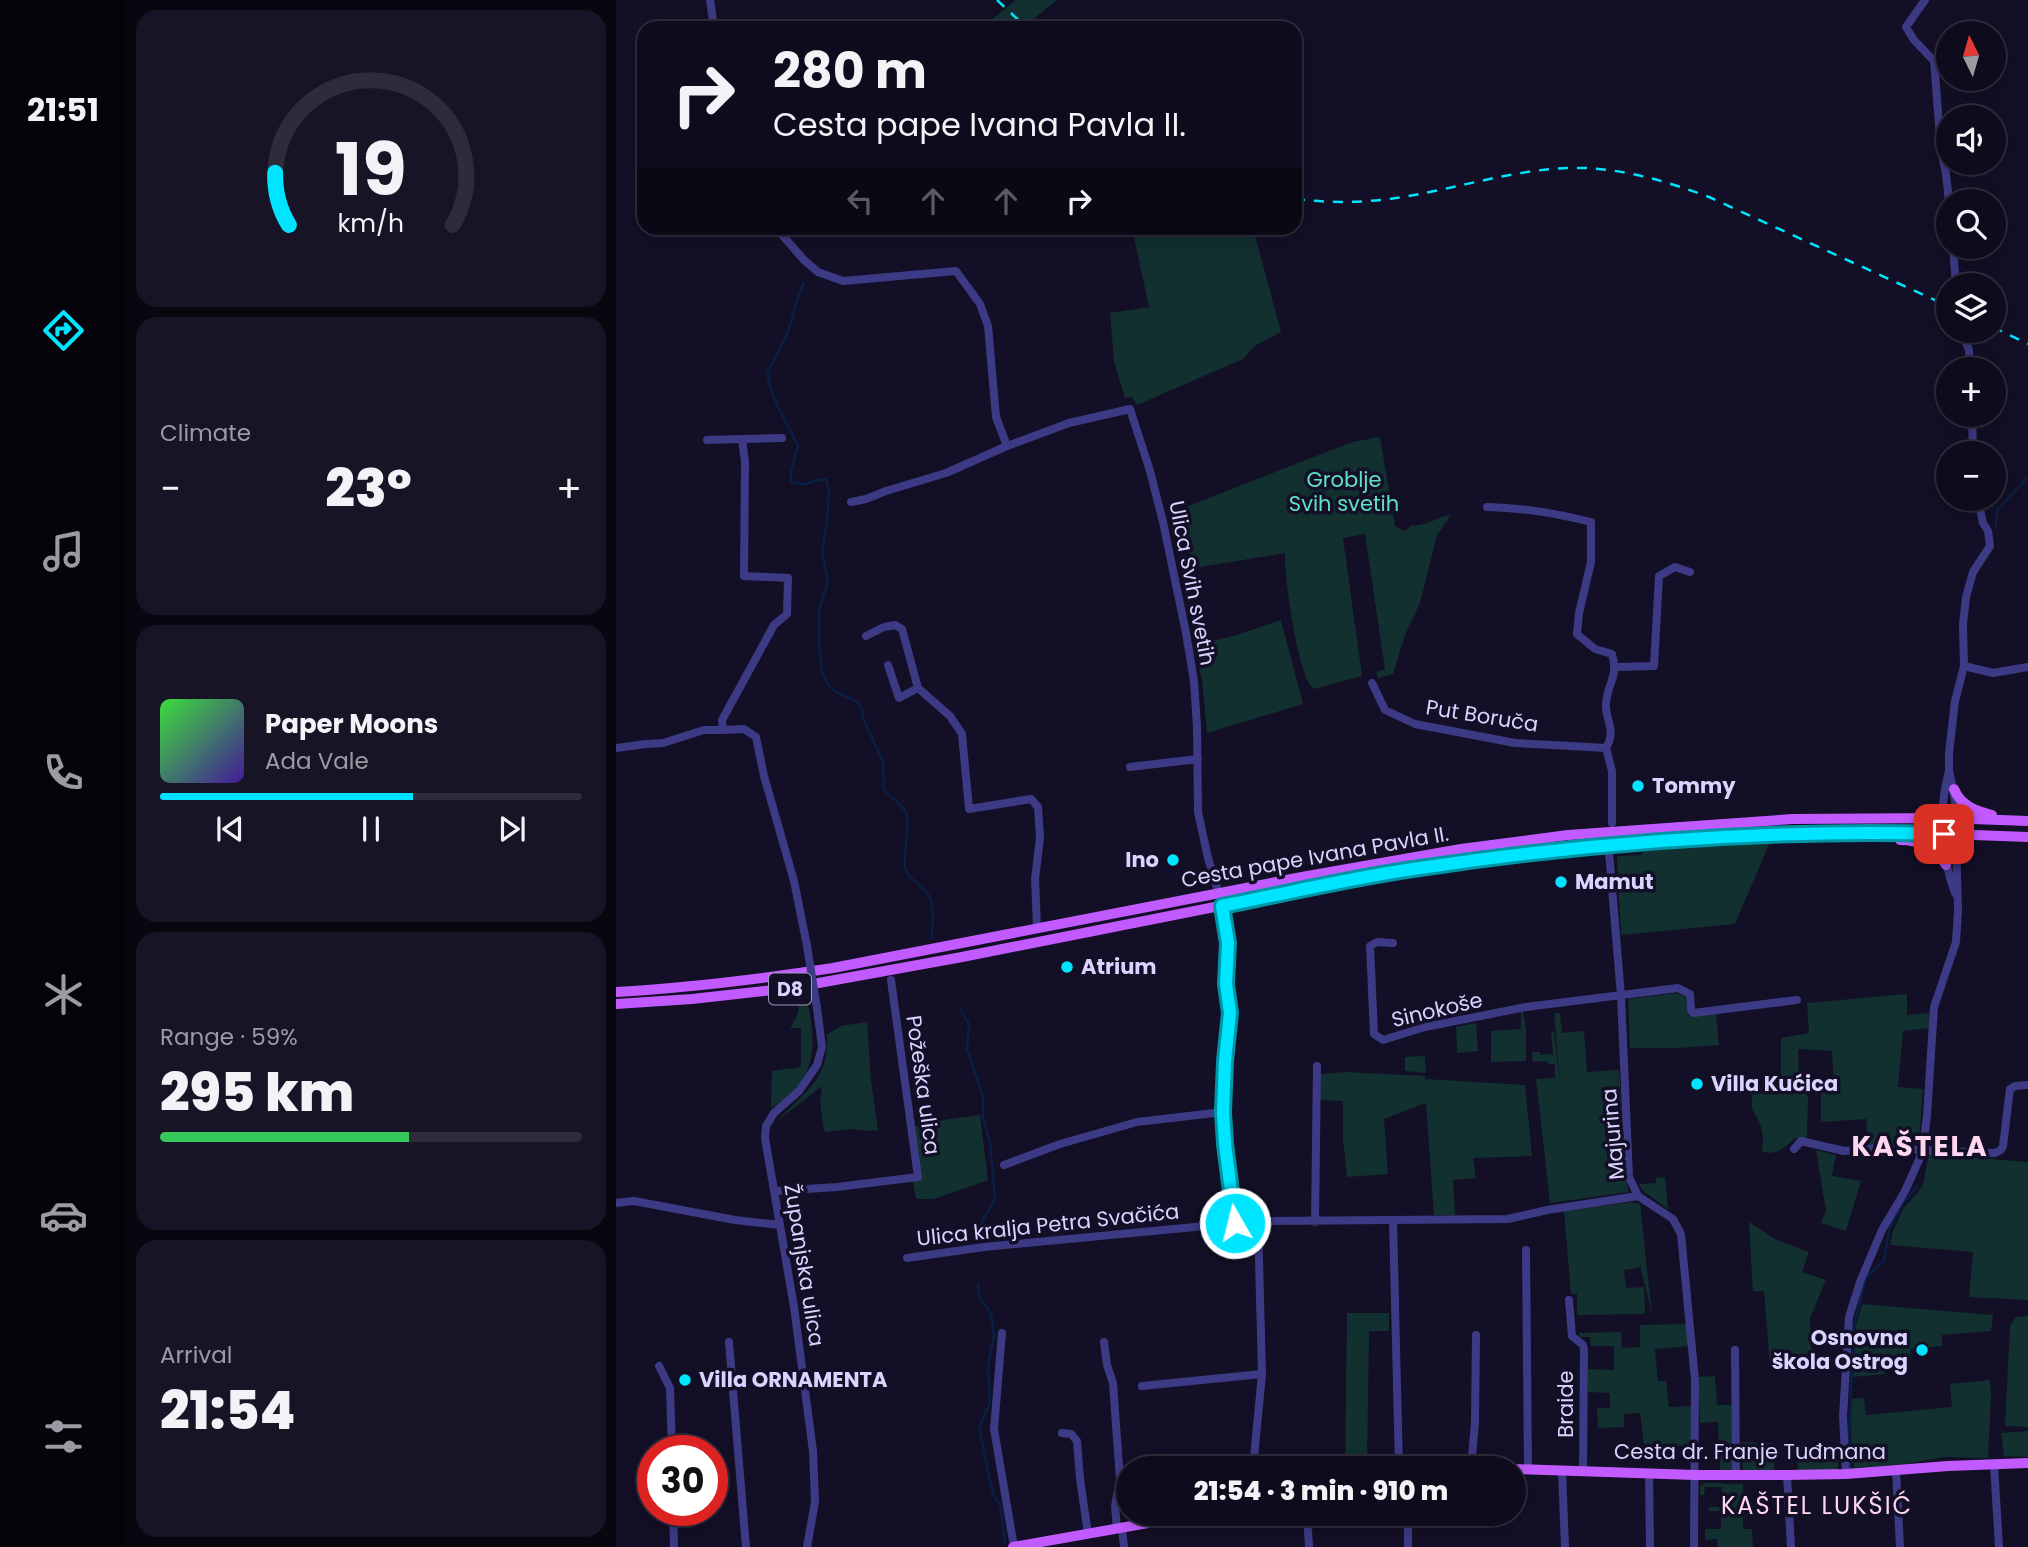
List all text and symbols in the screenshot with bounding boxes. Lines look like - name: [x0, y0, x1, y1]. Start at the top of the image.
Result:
- north arrow: [1936, 21, 2006, 91]
- map controls: [1936, 21, 2006, 511]
- text: 280 m: [773, 37, 927, 105]
- icon: right: [658, 49, 749, 140]
- text: 21:51: [27, 87, 99, 132]
- text: Cesta pape Ivana Pavla II.: [773, 102, 1186, 147]
- button: sound: [1936, 105, 2006, 175]
- text: 19: [335, 119, 407, 220]
- icon: left: [841, 182, 879, 220]
- icon: ahead: [914, 182, 952, 220]
- icon: ahead: [987, 182, 1025, 220]
- icon: right: [1060, 182, 1098, 220]
- button: search: [1936, 189, 2006, 259]
- text: km/h: [338, 206, 404, 241]
- button: layers: [1936, 273, 2006, 343]
- icon: directions: [39, 306, 88, 355]
- button: +: [1936, 357, 2006, 427]
- text: Climate: [160, 417, 251, 449]
- button: −: [1936, 441, 2006, 511]
- text: 23°: [325, 452, 412, 525]
- text: −: [160, 462, 181, 515]
- text: +: [556, 462, 582, 515]
- park label: Groblje Svih svetih: [1289, 465, 1399, 518]
- street label: Ulica Svih svetih: [1162, 498, 1223, 668]
- icon: music: [39, 527, 88, 576]
- street label: Put Boruča: [1424, 692, 1540, 739]
- text: Paper Moons: [265, 706, 438, 742]
- text: Ada Vale: [265, 745, 369, 777]
- icon: phone: [39, 748, 88, 797]
- place label: Tommy: [1652, 771, 1736, 800]
- marker: Tommy: [1630, 778, 1646, 794]
- pin: [1914, 804, 1974, 864]
- icon: previous: [211, 810, 249, 848]
- icon: pause: [352, 810, 390, 848]
- icon: next: [493, 810, 531, 848]
- icon: arrive: [1925, 815, 1963, 853]
- street label: Cesta pape Ivana Pavla II.: [1179, 819, 1451, 894]
- place label: Ino: [1125, 845, 1159, 874]
- marker: Ino: [1165, 852, 1181, 868]
- place label: Mamut: [1575, 867, 1653, 896]
- marker: Mamut: [1553, 874, 1569, 890]
- place label: Atrium: [1081, 952, 1157, 981]
- marker: Atrium: [1059, 959, 1075, 975]
- icon: climate: [39, 970, 88, 1019]
- road number: D8: [769, 973, 811, 1004]
- street label: Sinokoše: [1389, 985, 1485, 1034]
- street label: Požeška ulica: [899, 1013, 948, 1156]
- text: Range · 59%: [160, 1021, 298, 1053]
- text: 295 km: [160, 1056, 354, 1129]
- place label: Villa Kućica: [1711, 1069, 1838, 1098]
- marker: Villa Kućica: [1689, 1076, 1705, 1092]
- street label: Majurina: [1594, 1087, 1631, 1181]
- district label: KAŠTELA: [1851, 1127, 1989, 1166]
- street label: Županjska ulica: [777, 1182, 832, 1348]
- position arrow: [1198, 1186, 1272, 1260]
- icon: car: [39, 1191, 88, 1240]
- street label: Ulica kralja Petra Svačića: [915, 1196, 1181, 1253]
- place label: Osnovna škola Ostrog: [1772, 1323, 1908, 1376]
- text: Arrival: [160, 1339, 232, 1371]
- marker: Osnovna škola Ostrog: [1914, 1342, 1930, 1358]
- place label: Villa ORNAMENTA: [699, 1365, 888, 1394]
- street label: Braide: [1551, 1370, 1580, 1438]
- marker: Villa ORNAMENTA: [677, 1372, 693, 1388]
- text: 21:54: [160, 1374, 295, 1447]
- icon: filters: [39, 1412, 88, 1461]
- speed limit sign: 30: [637, 1435, 728, 1526]
- street label: Cesta dr. Franje Tuđmana: [1614, 1437, 1886, 1466]
- text: 21:54 · 3 min · 910 m: [1194, 1473, 1448, 1509]
- district label: KAŠTEL LUKŠIĆ: [1721, 1489, 1913, 1522]

